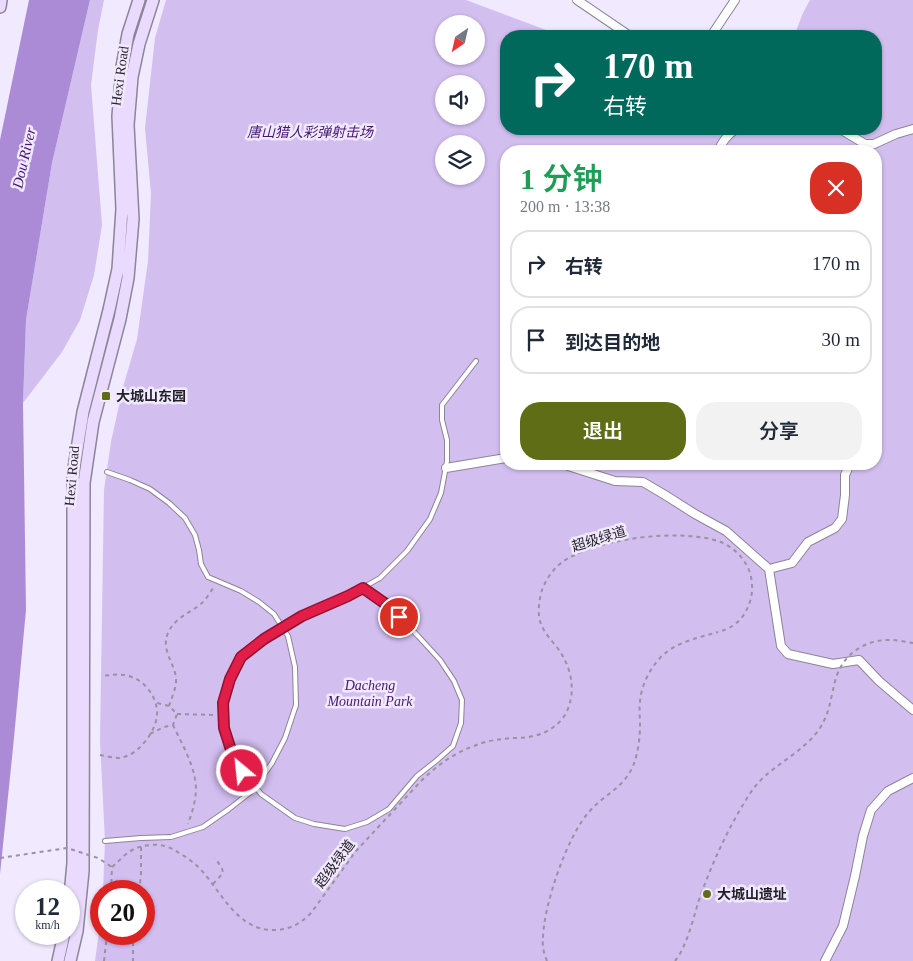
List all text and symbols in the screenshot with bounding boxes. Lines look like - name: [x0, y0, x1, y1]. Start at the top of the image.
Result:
- north arrow: [435, 15, 485, 65]
- map controls: [435, 15, 485, 185]
- street label: Hexi Road: [108, 45, 132, 107]
- text: 170 m: [603, 47, 693, 86]
- icon: right: [520, 50, 585, 115]
- button: sound: [435, 75, 485, 125]
- text: 右转: [603, 94, 647, 119]
- park label: 唐山猎人彩弹射击场: [247, 125, 374, 140]
- water label: Dou River: [9, 126, 39, 191]
- button: layers: [435, 135, 485, 185]
- text: 1 分钟: [520, 162, 603, 195]
- button: close: [810, 162, 862, 214]
- text: 200 m · 13:38: [520, 198, 610, 215]
- icon: right: [522, 250, 550, 278]
- text: 170 m: [812, 253, 860, 274]
- text: 右转: [565, 256, 603, 277]
- icon: arrive: [522, 326, 550, 354]
- text: 30 m: [821, 329, 860, 350]
- text: 到达目的地: [565, 332, 660, 353]
- place label: 大城山东园: [116, 388, 186, 404]
- marker: 大城山东园: [100, 390, 112, 402]
- button: 退出: [520, 402, 686, 460]
- button: 分享: [696, 402, 862, 460]
- street label: Hexi Road: [62, 445, 82, 507]
- street label: 超级绿道: [570, 524, 628, 554]
- pin: [378, 596, 420, 638]
- icon: arrive: [385, 603, 413, 631]
- park label: Dacheng Mountain Park: [326, 678, 413, 709]
- position arrow: [215, 744, 267, 796]
- street label: 超级绿道: [312, 837, 358, 891]
- speed limit sign: 20: [90, 880, 155, 945]
- place label: 大城山遗址: [717, 886, 787, 902]
- marker: 大城山遗址: [701, 888, 713, 900]
- text: 12: [35, 893, 60, 920]
- text: km/h: [35, 918, 60, 932]

